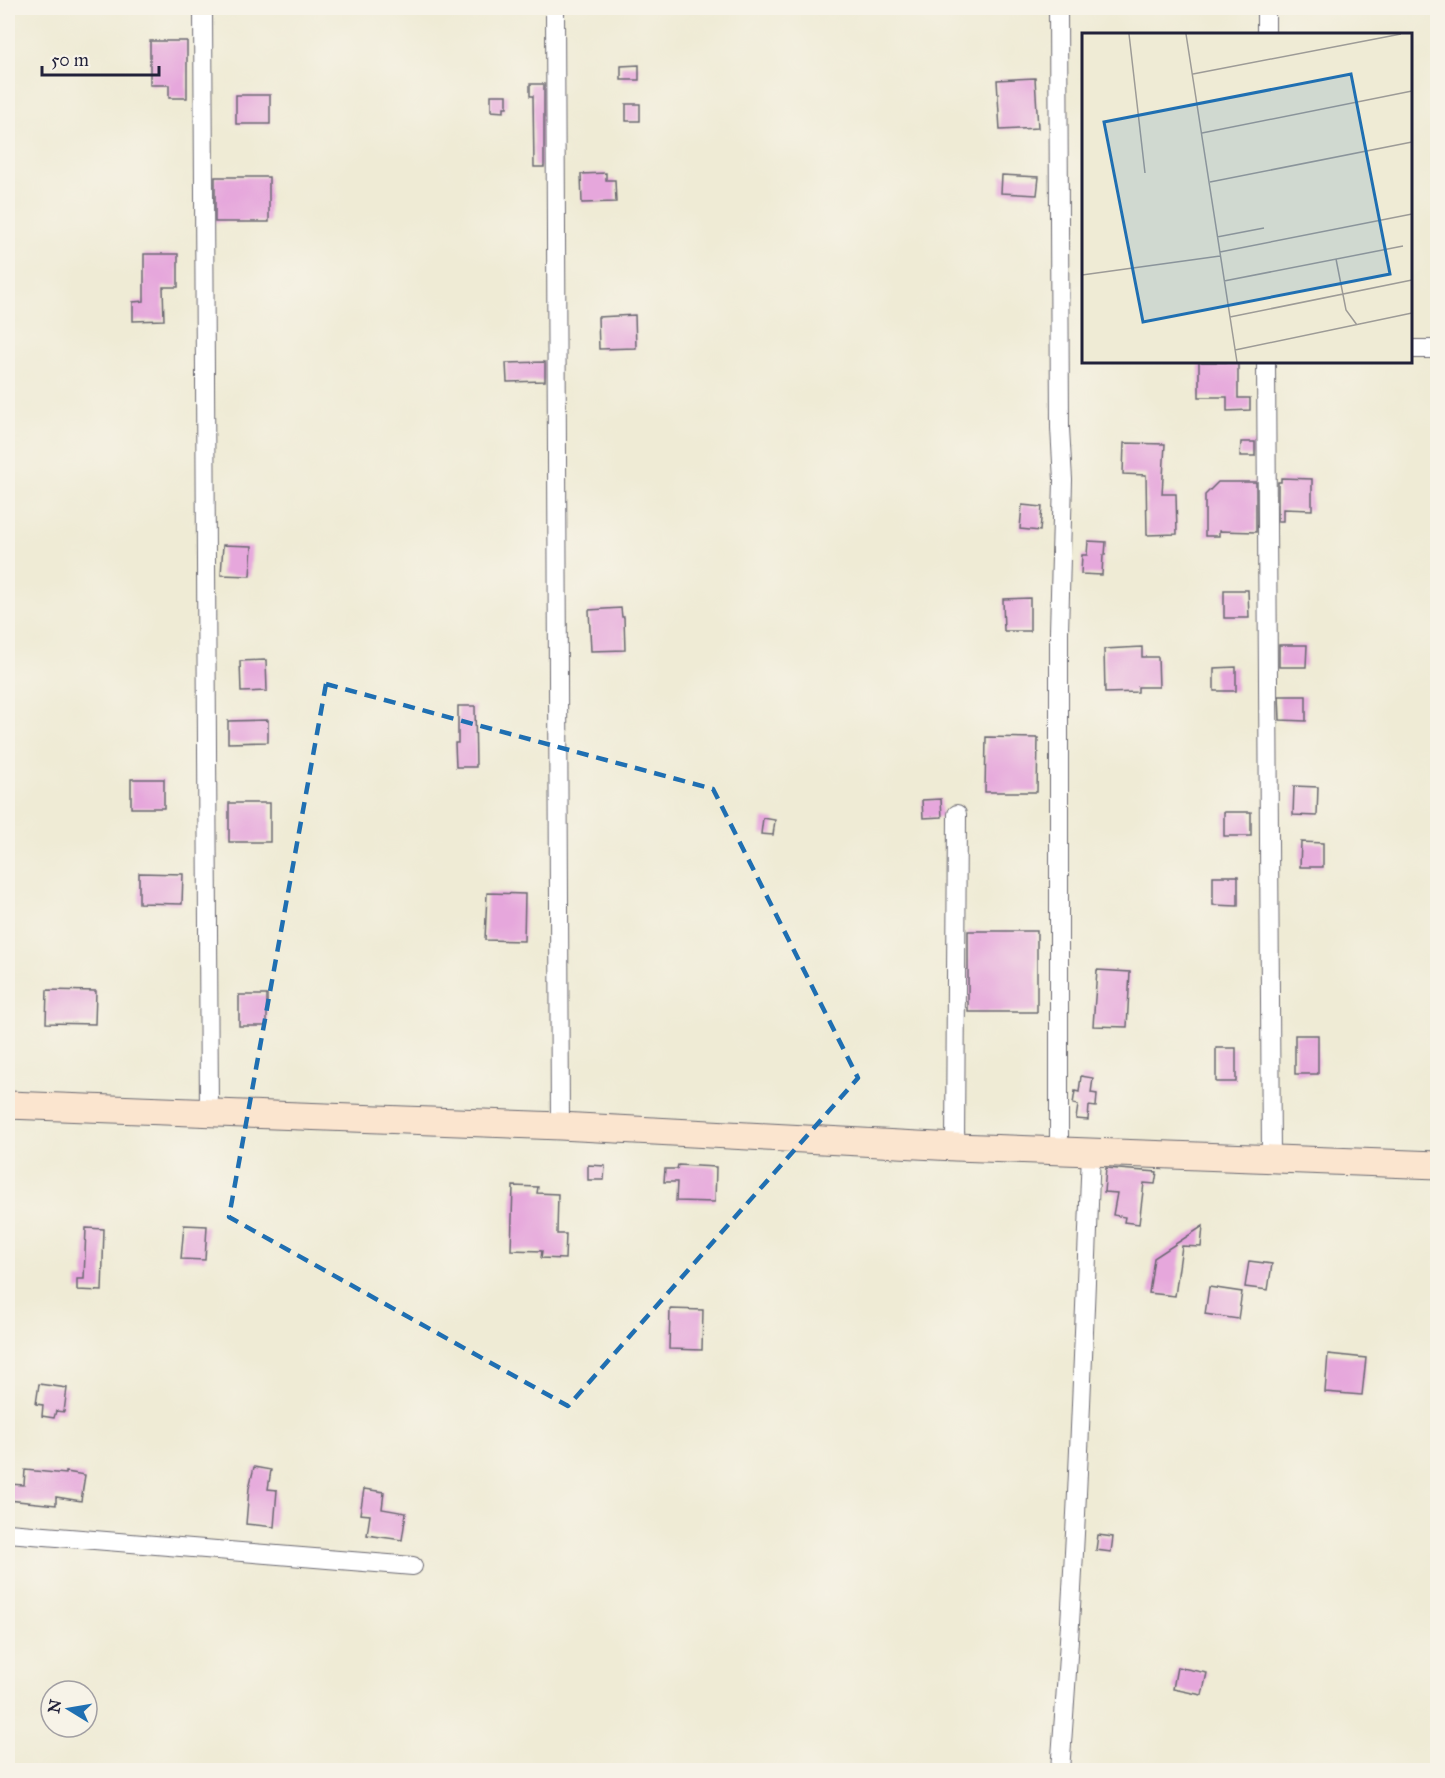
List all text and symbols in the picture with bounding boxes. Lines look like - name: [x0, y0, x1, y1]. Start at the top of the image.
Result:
- inset map: [1082, 33, 1412, 363]
- scale bar: [42, 39, 159, 77]
- text: 50 m: [51, 49, 89, 71]
- north arrow: [39, 1679, 99, 1739]
- text: N: [44, 1697, 65, 1715]

